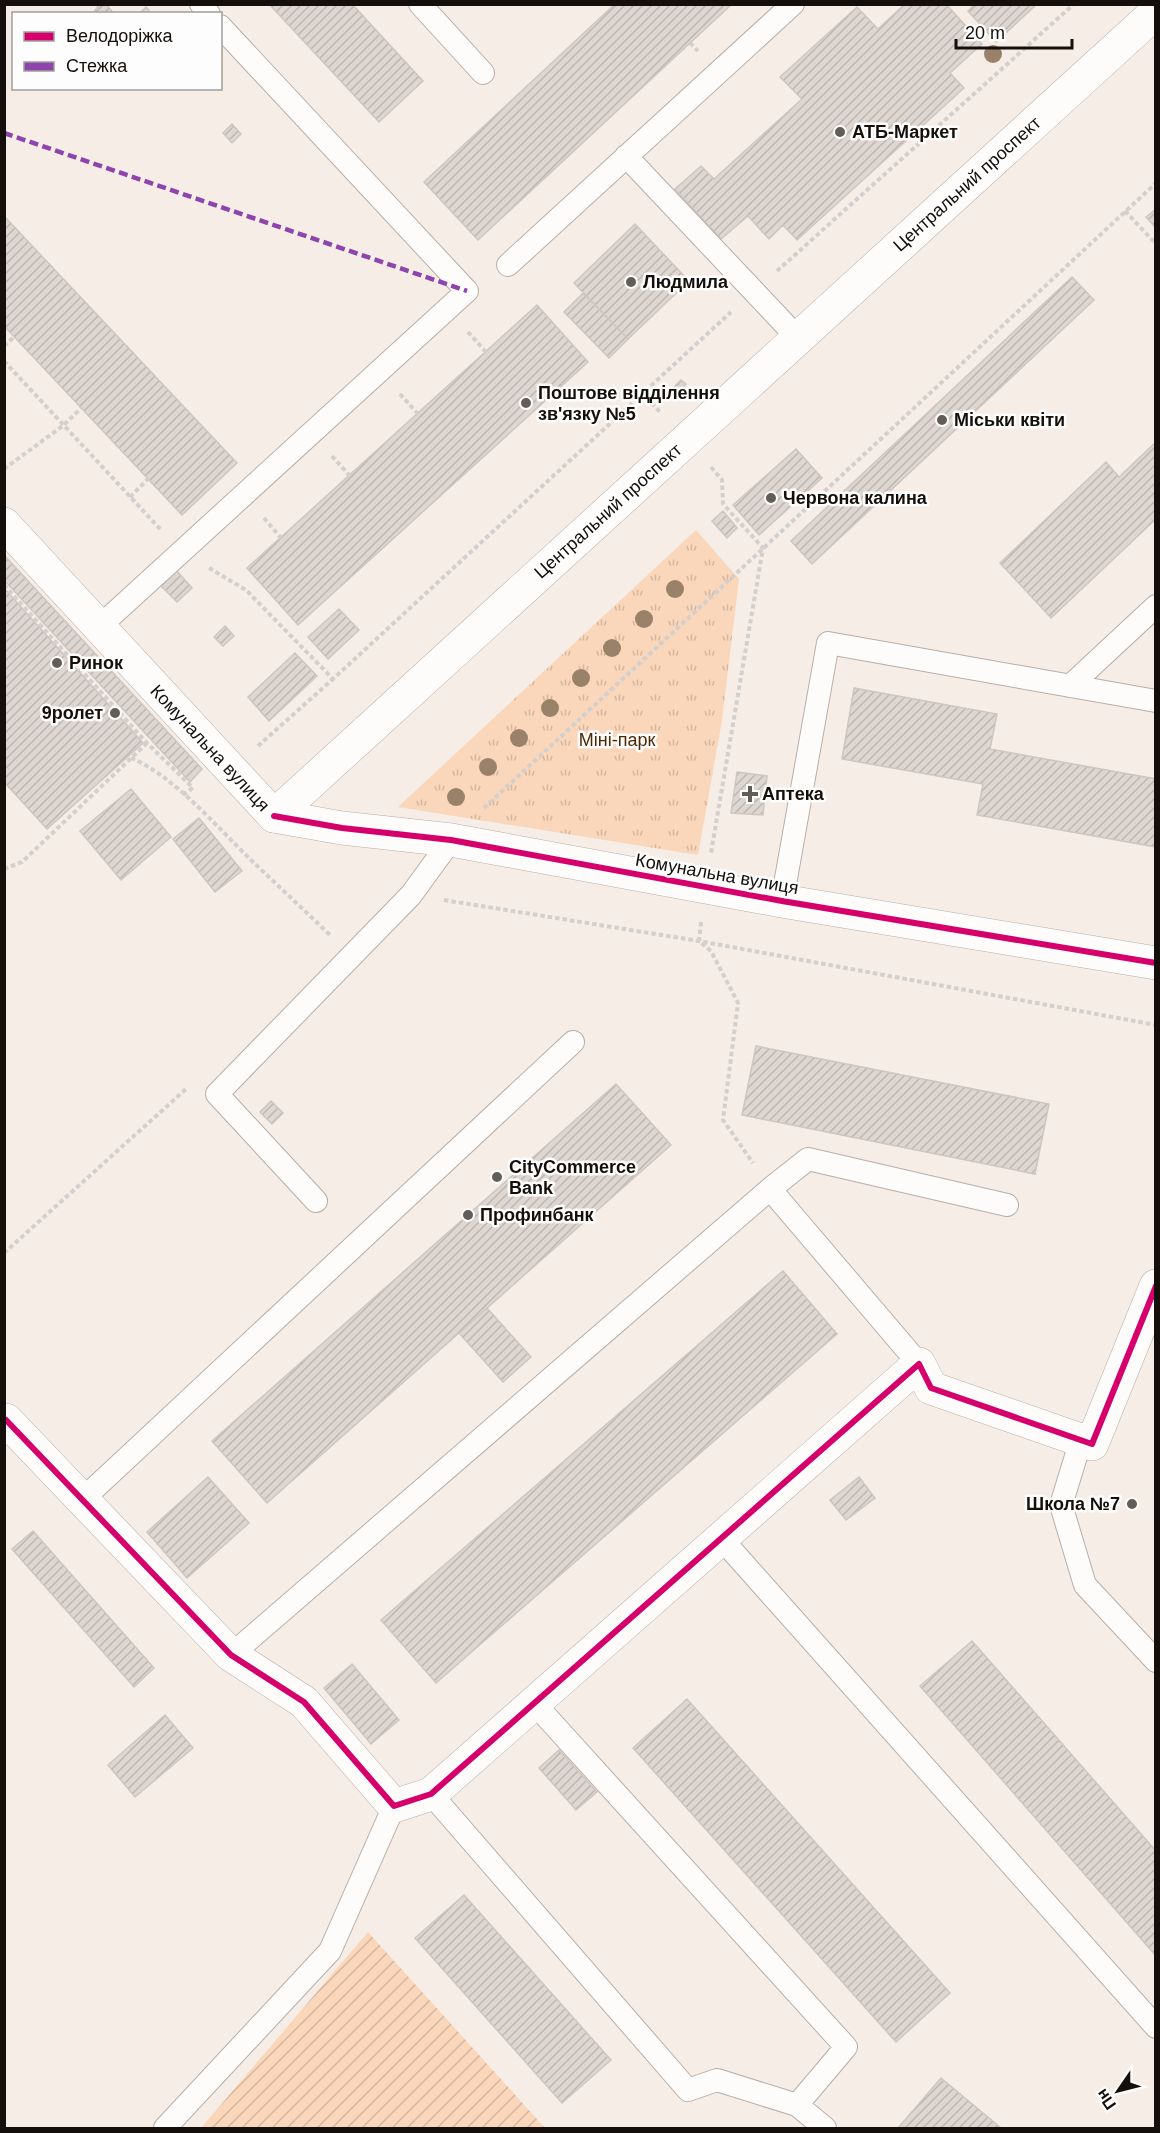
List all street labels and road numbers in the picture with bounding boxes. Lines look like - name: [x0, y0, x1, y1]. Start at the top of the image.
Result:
- street label: Центральний проспект: [889, 113, 1045, 255]
- street label: Центральний проспект: [530, 440, 686, 582]
- street label: Комунальна вулиця: [146, 681, 274, 815]
- street label: Комунальна вулиця: [634, 850, 800, 898]

